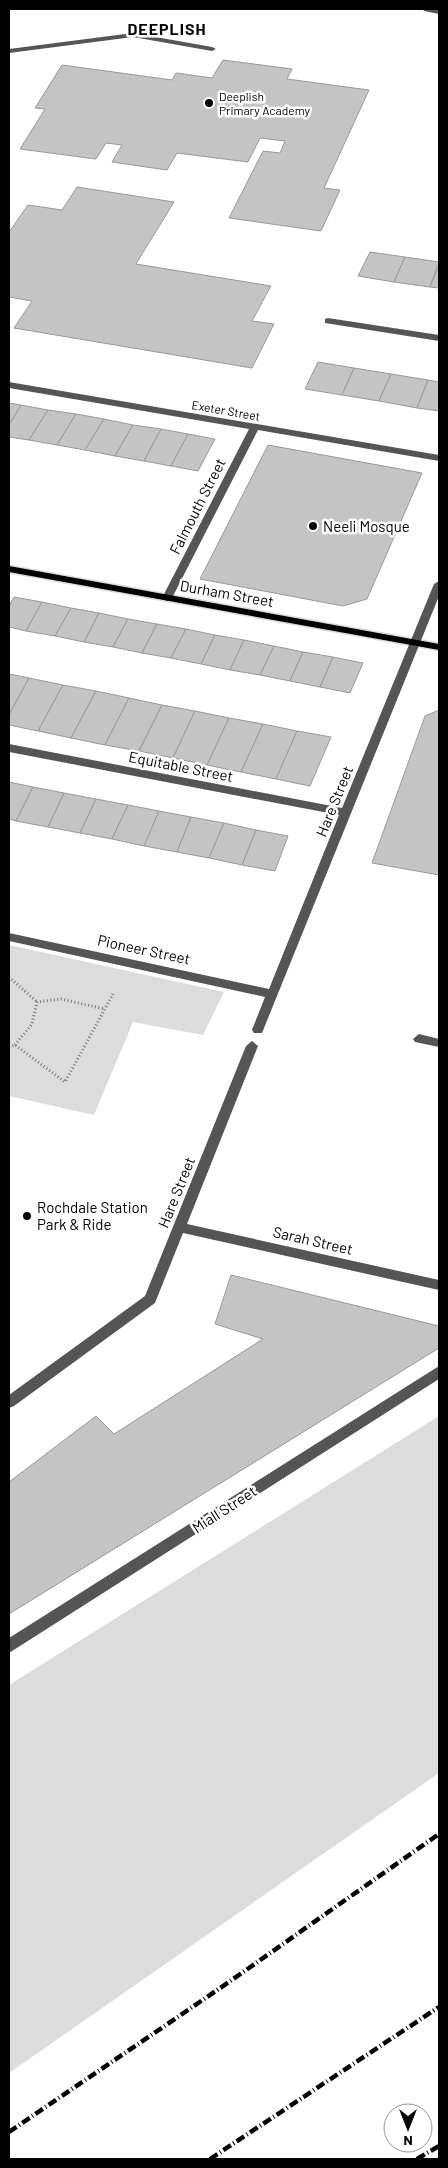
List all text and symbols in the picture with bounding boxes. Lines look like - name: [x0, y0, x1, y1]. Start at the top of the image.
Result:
- district label: DEEPLISH: [127, 19, 207, 38]
- place label: Deeplish Primary Academy: [219, 89, 310, 117]
- marker: Deeplish Primary Academy: [203, 97, 215, 109]
- street label: Exeter Street: [191, 397, 261, 423]
- street label: Falmouth Street: [165, 455, 229, 557]
- place label: Neeli Mosque: [323, 517, 410, 535]
- marker: Neeli Mosque: [307, 520, 319, 532]
- street label: Durham Street: [179, 576, 275, 610]
- street label: Equitable Street: [127, 747, 235, 785]
- street label: Hare Street: [312, 763, 356, 839]
- street label: Pioneer Street: [96, 930, 192, 968]
- street label: Hare Street: [154, 1154, 198, 1230]
- place label: Rochdale Station Park & Ride: [37, 1198, 148, 1233]
- marker: Rochdale Station Park & Ride: [21, 1210, 33, 1222]
- street label: Sarah Street: [271, 1222, 355, 1258]
- street label: Miall Street: [188, 1482, 260, 1536]
- north arrow: [383, 2103, 433, 2153]
- text: N: [403, 2133, 413, 2150]

